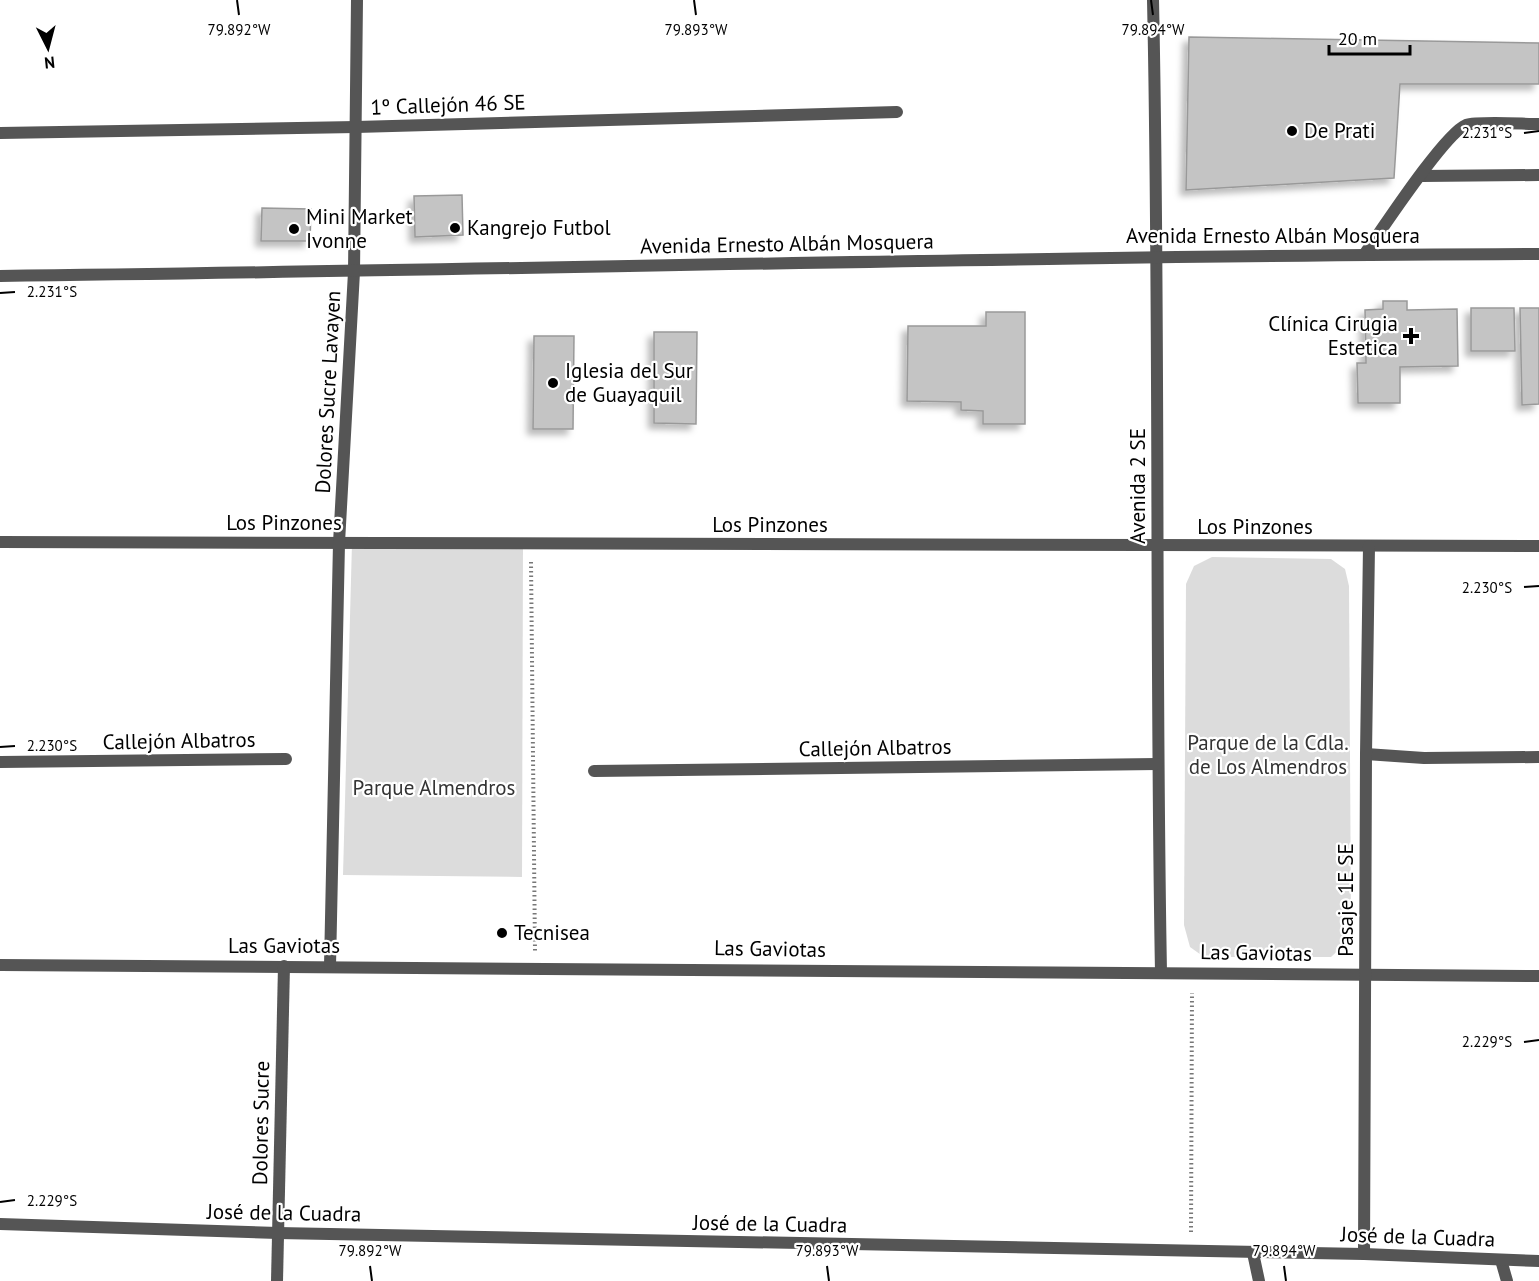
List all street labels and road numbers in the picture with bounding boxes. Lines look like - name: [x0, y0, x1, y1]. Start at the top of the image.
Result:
- street label: 1º Callejón 46 SE: [370, 88, 526, 121]
- street label: Avenida Ernesto Albán Mosquera: [1126, 222, 1420, 249]
- street label: Avenida Ernesto Albán Mosquera: [640, 227, 934, 260]
- street label: Dolores Sucre Lavayen: [309, 290, 346, 494]
- street label: Avenida 2 SE: [1124, 428, 1151, 544]
- street label: Los Pinzones: [226, 509, 342, 536]
- street label: Los Pinzones: [712, 511, 828, 538]
- street label: Los Pinzones: [1197, 513, 1313, 540]
- street label: Callejón Albatros: [102, 726, 256, 755]
- street label: Callejón Albatros: [798, 733, 952, 762]
- street label: Pasaje 1E SE: [1332, 843, 1359, 957]
- street label: Las Gaviotas: [228, 932, 340, 959]
- street label: Las Gaviotas: [714, 934, 826, 963]
- street label: Las Gaviotas: [1200, 938, 1312, 967]
- street label: Dolores Sucre: [246, 1061, 275, 1185]
- street label: José de la Cuadra: [206, 1198, 361, 1227]
- street label: José de la Cuadra: [692, 1209, 847, 1238]
- street label: José de la Cuadra: [1339, 1220, 1496, 1253]

